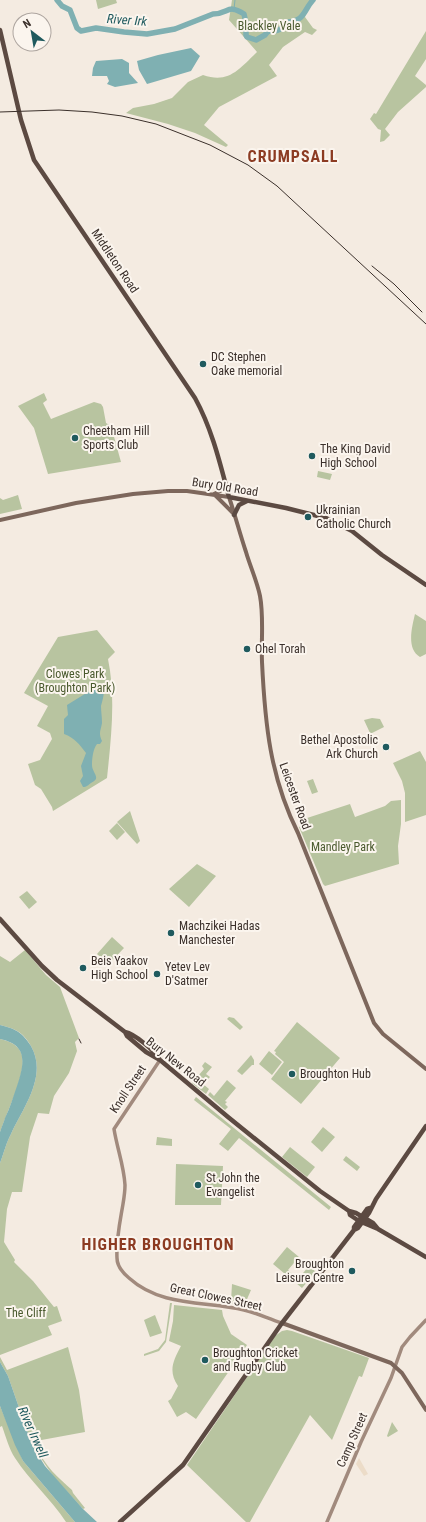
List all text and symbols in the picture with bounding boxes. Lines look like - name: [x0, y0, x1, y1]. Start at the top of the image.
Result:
- water label: River Irk: [106, 11, 148, 29]
- north arrow: [12, 12, 52, 52]
- text: N: [21, 16, 34, 31]
- park label: Blackley Vale: [238, 19, 301, 33]
- district label: CRUMPSALL: [248, 147, 338, 166]
- street label: Middleton Road: [88, 226, 142, 296]
- place label: DC Stephen Oake memorial: [211, 350, 282, 378]
- marker: DC Stephen Oake memorial: [198, 359, 208, 369]
- place label: Cheetham Hill Sports Club: [83, 424, 149, 452]
- marker: Cheetham Hill Sports Club: [70, 433, 80, 443]
- place label: The King David High School: [320, 442, 391, 470]
- marker: The King David High School: [307, 451, 317, 461]
- street label: Bury Old Road: [191, 475, 259, 499]
- place label: Ukrainian Catholic Church: [316, 503, 391, 531]
- marker: Ukrainian Catholic Church: [303, 512, 313, 522]
- place label: Ohel Torah: [255, 642, 306, 656]
- marker: Ohel Torah: [242, 644, 252, 654]
- park label: Clowes Park (Broughton Park): [35, 667, 115, 695]
- place label: Bethel Apostolic Ark Church: [301, 733, 378, 761]
- marker: Bethel Apostolic Ark Church: [381, 742, 391, 752]
- street label: Leicester Road: [276, 761, 314, 832]
- park label: Mandley Park: [311, 840, 376, 854]
- place label: Machzikei Hadas Manchester: [179, 919, 260, 947]
- marker: Machzikei Hadas Manchester: [166, 928, 176, 938]
- place label: Beis Yaakov High School: [91, 954, 148, 982]
- place label: Yetev Lev D'Satmer: [165, 960, 210, 988]
- marker: Beis Yaakov High School: [78, 963, 88, 973]
- marker: Yetev Lev D'Satmer: [152, 969, 162, 979]
- street label: Bury New Road: [143, 1034, 209, 1090]
- street label: Knoll Street: [107, 1062, 149, 1116]
- place label: Broughton Hub: [300, 1067, 371, 1081]
- marker: Broughton Hub: [287, 1069, 297, 1079]
- place label: St John the Evangelist: [206, 1171, 260, 1199]
- marker: St John the Evangelist: [193, 1180, 203, 1190]
- district label: HIGHER BROUGHTON: [81, 1235, 235, 1254]
- place label: Broughton Leisure Centre: [276, 1257, 344, 1285]
- marker: Broughton Leisure Centre: [347, 1266, 357, 1276]
- street label: Great Clowes Street: [169, 1280, 264, 1314]
- park label: The Cliff: [6, 1306, 46, 1320]
- place label: Broughton Cricket and Rugby Club: [213, 1346, 298, 1374]
- marker: Broughton Cricket and Rugby Club: [200, 1355, 210, 1365]
- water label: River Irwell: [15, 1404, 51, 1461]
- street label: Camp Street: [334, 1410, 370, 1470]

